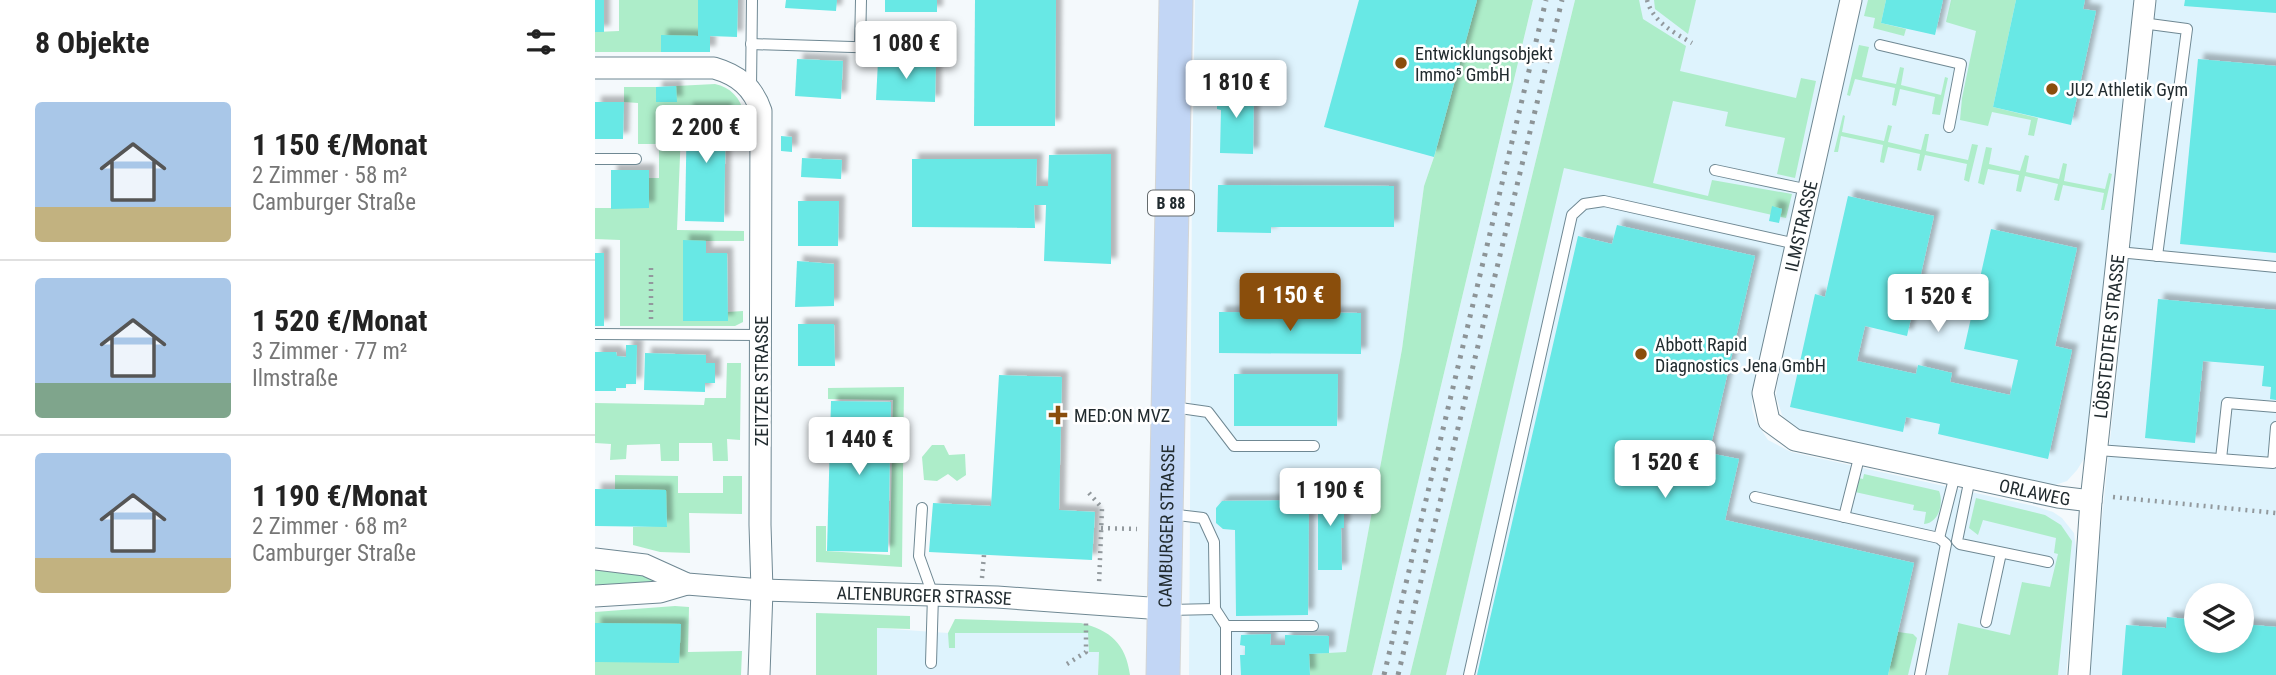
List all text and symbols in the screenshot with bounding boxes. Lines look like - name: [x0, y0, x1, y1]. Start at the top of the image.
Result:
- pin: 1 080 €: [841, 22, 971, 81]
- icon: filters: [522, 23, 560, 61]
- text: 8 Objekte: [35, 25, 150, 60]
- text: 1 080 €: [872, 30, 940, 57]
- place label: Entwicklungsobjekt Immo⁵ GmbH: [1415, 43, 1553, 85]
- marker: Entwicklungsobjekt Immo⁵ GmbH: [1393, 55, 1409, 71]
- pin: 1 810 €: [1171, 60, 1301, 120]
- text: 1 810 €: [1202, 69, 1270, 96]
- place label: JU2 Athletik Gym: [2066, 79, 2188, 100]
- marker: JU2 Athletik Gym: [2044, 81, 2060, 97]
- pin: 2 200 €: [641, 106, 771, 165]
- text: 2 200 €: [672, 114, 740, 141]
- text: 1 150 €/Monat: [252, 127, 427, 162]
- icon: home: [91, 130, 175, 214]
- text: 2 Zimmer · 58 m²: [252, 162, 407, 189]
- street label: ILMSTRASSE: [1780, 178, 1822, 274]
- text: Camburger Straße: [252, 189, 416, 216]
- road number: B 88: [1148, 190, 1194, 216]
- street label: LÖBSTEDTER STRASSE: [2089, 253, 2128, 419]
- pin: 1 150 €: [1225, 274, 1355, 333]
- pin: 1 520 €: [1873, 274, 2003, 334]
- text: 1 150 €: [1256, 282, 1324, 309]
- text: 1 520 €: [1904, 283, 1972, 310]
- text: 1 520 €/Monat: [252, 303, 427, 338]
- icon: home: [91, 306, 175, 390]
- street label: ZEITZER STRASSE: [751, 316, 772, 446]
- place label: Abbott Rapid Diagnostics Jena GmbH: [1655, 334, 1826, 376]
- text: 3 Zimmer · 77 m²: [252, 338, 407, 365]
- marker: Abbott Rapid Diagnostics Jena GmbH: [1633, 346, 1649, 362]
- text: Ilmstraße: [252, 365, 338, 392]
- marker: MED:ON MVZ: [1048, 405, 1068, 425]
- place label: MED:ON MVZ: [1074, 405, 1170, 426]
- pin: 1 440 €: [794, 418, 924, 477]
- text: 1 440 €: [825, 426, 893, 453]
- pin: 1 520 €: [1600, 440, 1730, 500]
- street label: CAMBURGER STRASSE: [1154, 444, 1178, 608]
- text: 1 520 €: [1631, 449, 1699, 476]
- pin: 1 190 €: [1265, 468, 1395, 528]
- street label: ORLAWEG: [1997, 474, 2072, 509]
- text: 1 190 €: [1296, 477, 1364, 504]
- text: 1 190 €/Monat: [252, 478, 427, 513]
- icon: home: [91, 481, 175, 565]
- text: 2 Zimmer · 68 m²: [252, 513, 407, 540]
- text: Camburger Straße: [252, 540, 416, 567]
- street label: ALTENBURGER STRASSE: [836, 582, 1013, 609]
- map controls: [2184, 583, 2254, 653]
- button: layers: [2184, 583, 2254, 653]

